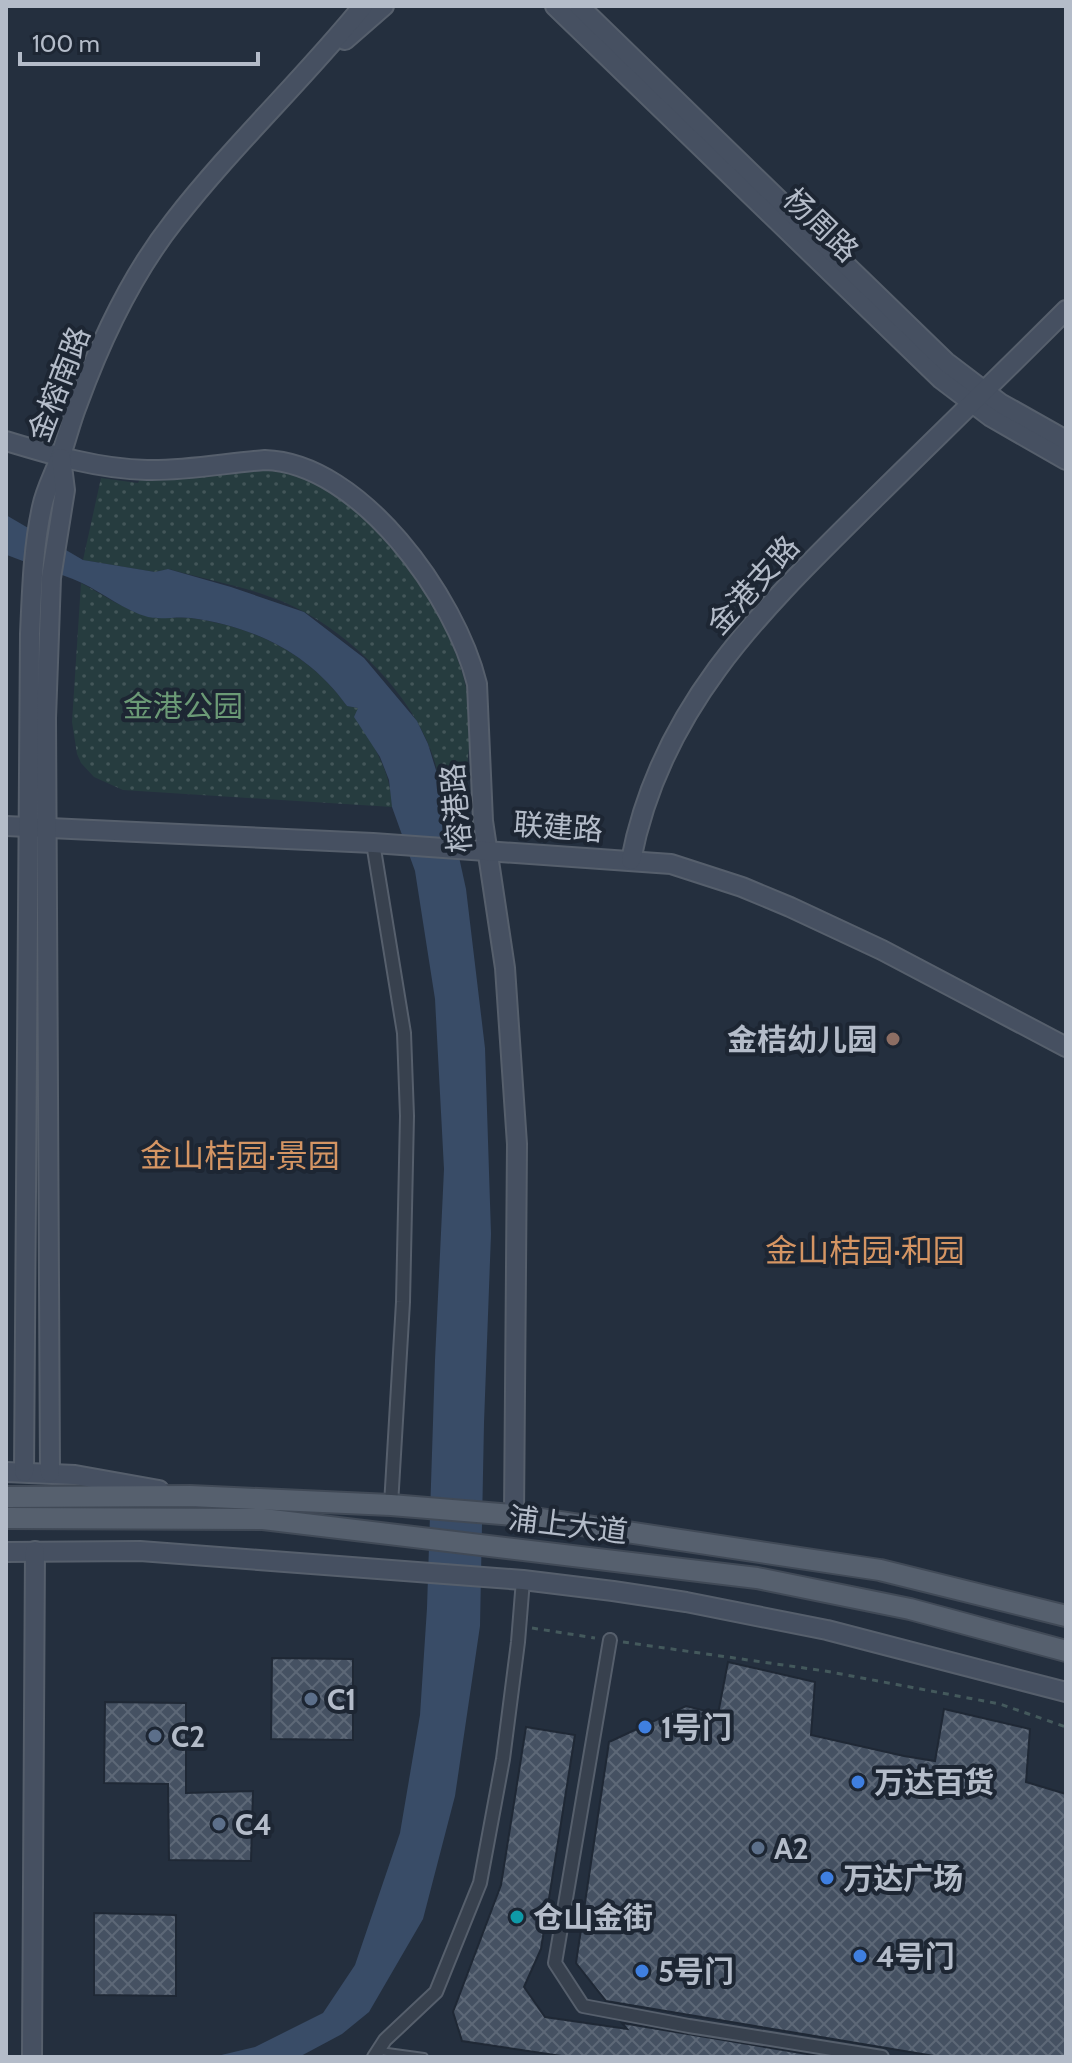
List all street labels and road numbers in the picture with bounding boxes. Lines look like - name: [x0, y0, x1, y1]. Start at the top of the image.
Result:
- street label: 杨周路: [776, 180, 866, 270]
- street label: 金榕南路: [20, 321, 98, 447]
- street label: 金港支路: [699, 528, 807, 642]
- street label: 榕港路: [434, 762, 478, 854]
- street label: 联建路: [512, 805, 604, 849]
- street label: 浦上大道: [506, 1499, 630, 1551]

